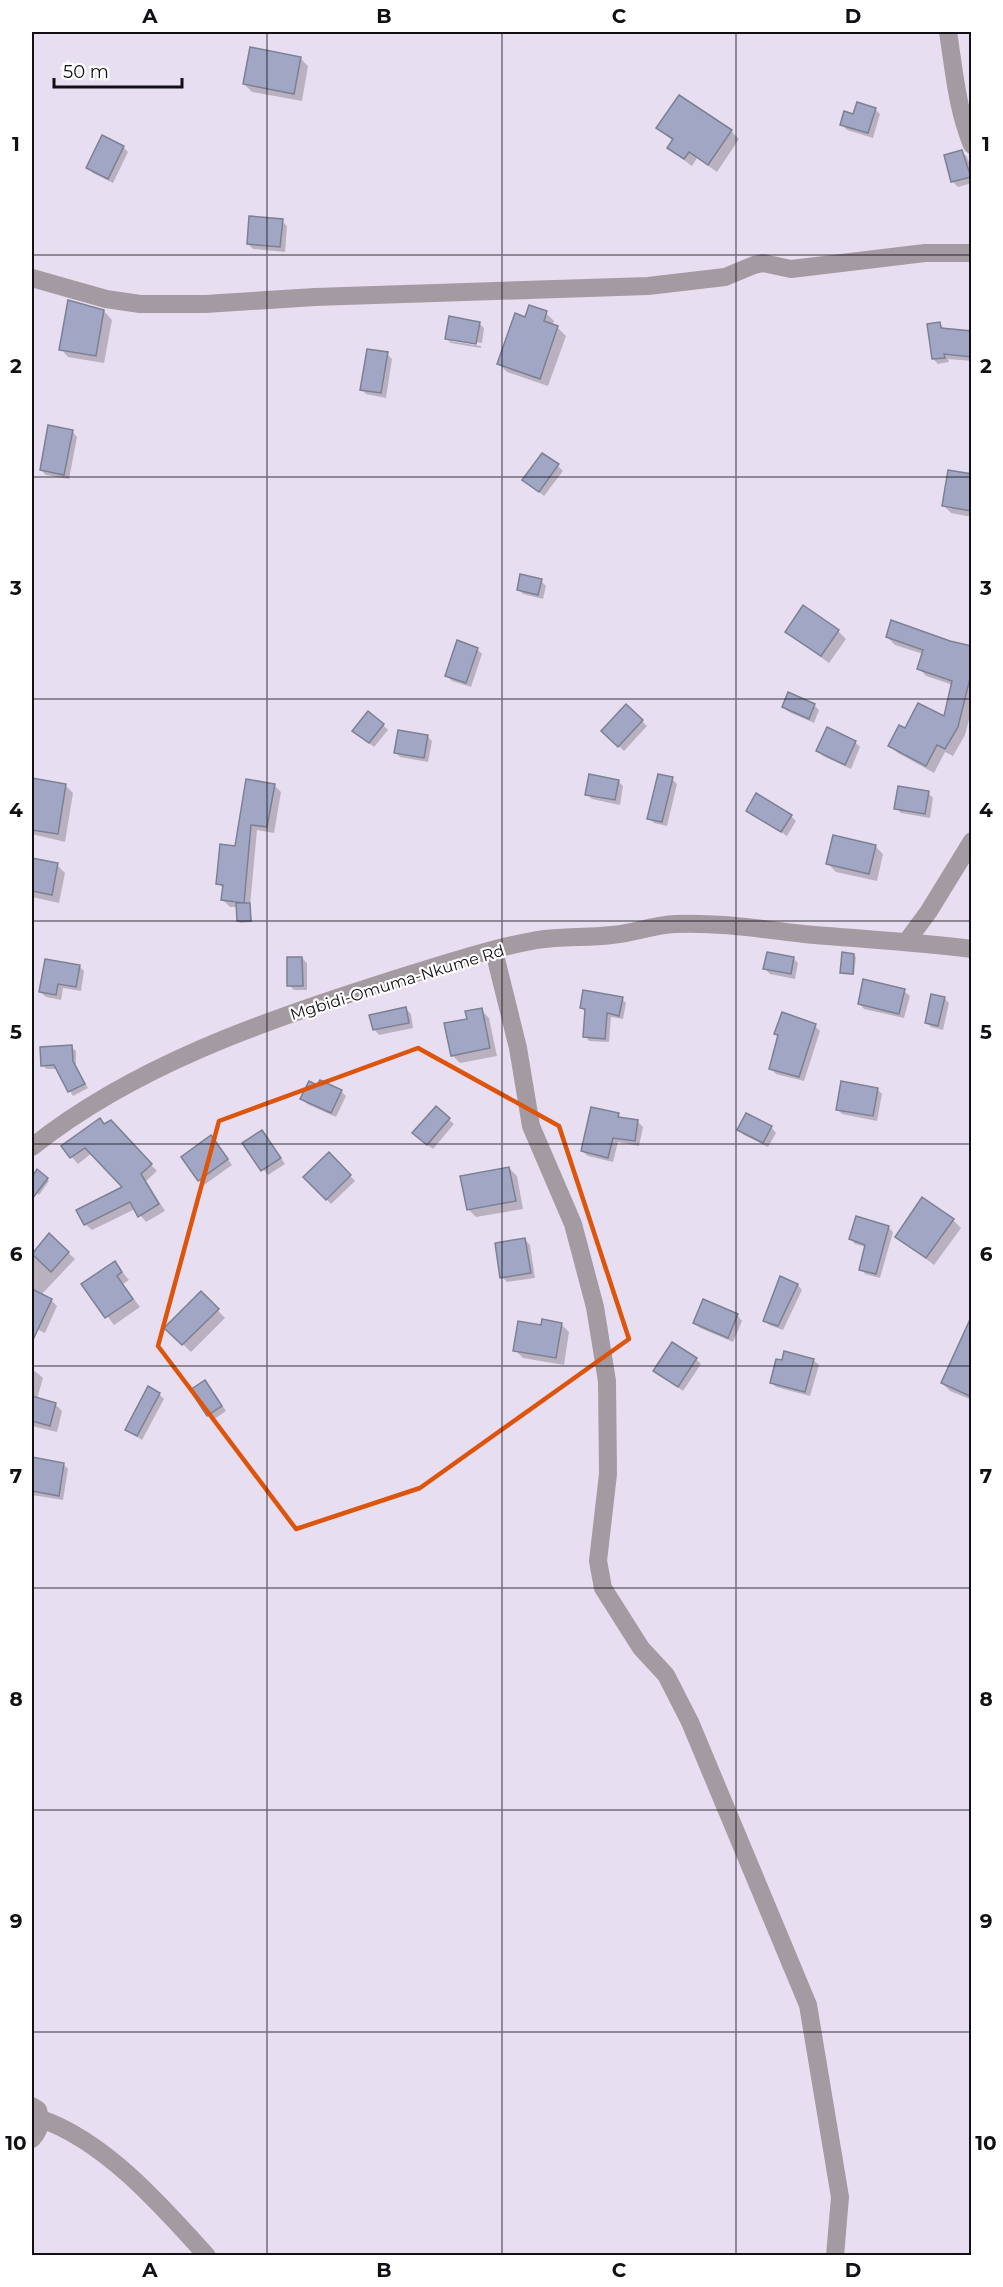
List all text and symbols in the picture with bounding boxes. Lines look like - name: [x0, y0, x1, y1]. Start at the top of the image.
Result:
- text: A: [141, 4, 158, 28]
- text: B: [376, 4, 392, 28]
- text: C: [612, 4, 627, 28]
- text: D: [845, 4, 861, 28]
- scale bar: [54, 51, 182, 89]
- text: 50 m: [63, 61, 109, 83]
- text: 1: [12, 132, 20, 156]
- text: 1: [982, 132, 990, 156]
- text: 2: [10, 354, 22, 378]
- text: 2: [980, 354, 992, 378]
- text: 3: [9, 576, 22, 600]
- text: 3: [979, 576, 992, 600]
- text: 4: [9, 798, 23, 822]
- text: 4: [979, 798, 993, 822]
- street label: Mgbidi-Omuma-Nkume Rd: [288, 941, 506, 1024]
- text: 5: [10, 1020, 22, 1044]
- text: 5: [980, 1020, 992, 1044]
- text: 6: [10, 1242, 23, 1266]
- text: 6: [980, 1242, 993, 1266]
- text: 7: [10, 1464, 22, 1488]
- text: 7: [980, 1464, 992, 1488]
- text: 8: [9, 1687, 23, 1711]
- text: 8: [979, 1687, 993, 1711]
- text: 9: [10, 1909, 22, 1933]
- text: 9: [980, 1909, 992, 1933]
- text: 10: [5, 2131, 27, 2155]
- text: 10: [975, 2131, 997, 2155]
- text: A: [141, 2258, 158, 2282]
- text: B: [376, 2258, 392, 2282]
- text: C: [612, 2258, 627, 2282]
- text: D: [845, 2258, 861, 2282]

